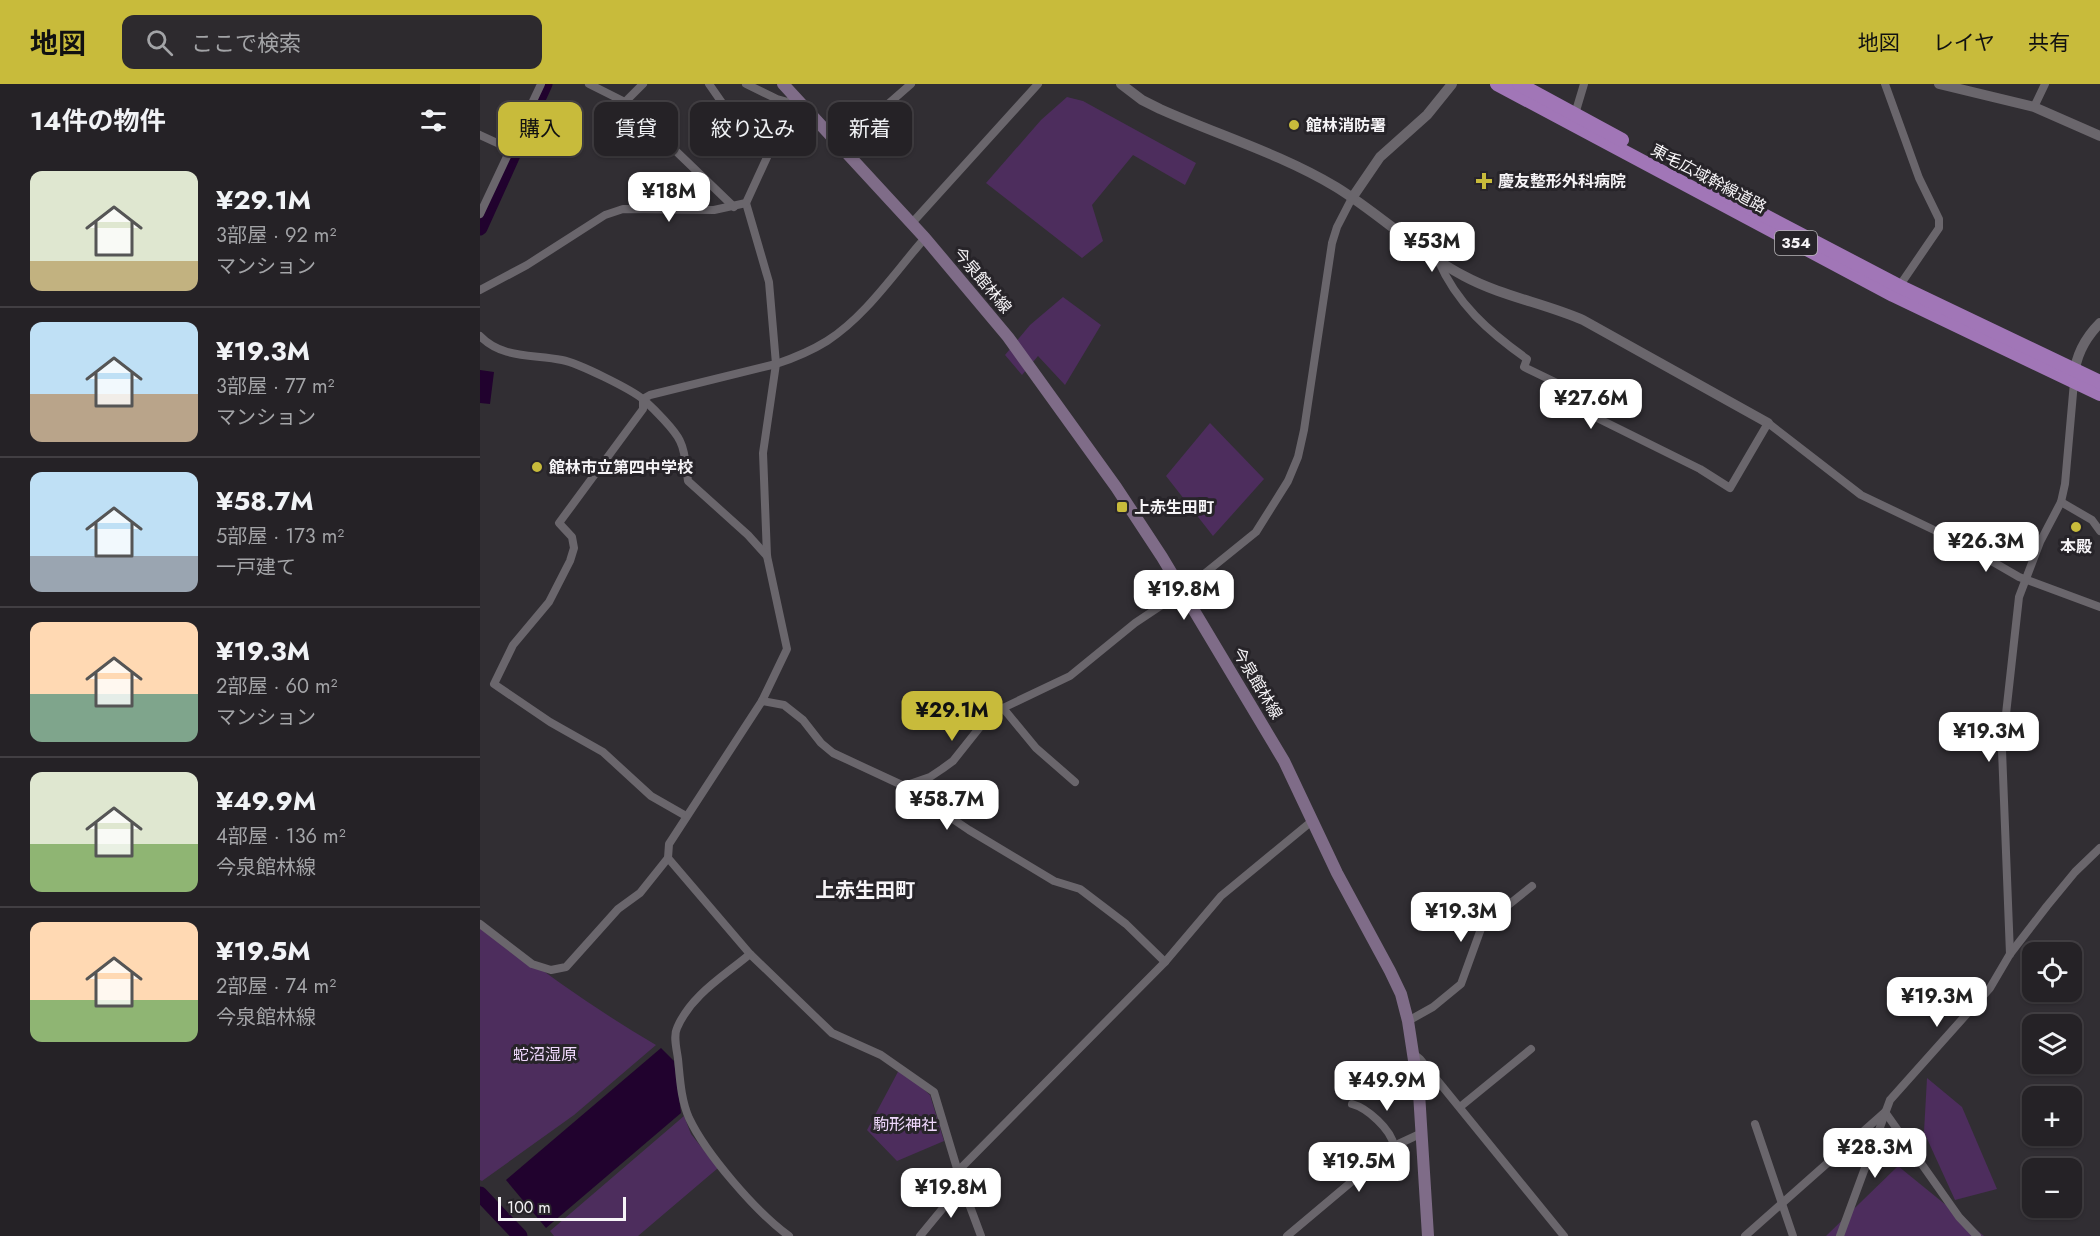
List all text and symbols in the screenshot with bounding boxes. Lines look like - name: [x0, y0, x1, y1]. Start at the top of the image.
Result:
- search box: [122, 15, 542, 69]
- text: 地図: [30, 23, 86, 64]
- icon: search: [143, 26, 176, 59]
- text: ここで検索: [191, 27, 301, 59]
- text: 地図: [1858, 28, 1900, 58]
- text: レイヤ: [1933, 28, 1995, 58]
- text: 共有: [2028, 28, 2070, 58]
- text: 14件の物件: [30, 102, 165, 140]
- chip: 購入: [498, 102, 582, 156]
- chip: 賃貸: [594, 102, 678, 156]
- chip: 絞り込み: [690, 102, 816, 156]
- chip: 新着: [828, 102, 912, 156]
- icon: filters: [417, 104, 450, 137]
- place label: 館林消防署: [1306, 114, 1386, 137]
- marker: 館林消防署: [1287, 118, 1301, 132]
- street label: 東毛広域幹線道路: [1647, 138, 1771, 219]
- place label: 慶友整形外科病院: [1498, 170, 1626, 193]
- pin: ¥18M: [633, 172, 705, 223]
- marker: 慶友整形外科病院: [1475, 172, 1493, 190]
- text: ¥18M: [642, 177, 696, 206]
- text: ¥29.1M: [216, 181, 311, 219]
- icon: home: [78, 195, 150, 267]
- text: 3部屋 · 92 m²: [216, 221, 336, 250]
- pin: ¥53M: [1396, 222, 1468, 273]
- text: ¥53M: [1404, 227, 1460, 256]
- road number: 354: [1775, 231, 1817, 255]
- street label: 今泉館林線: [948, 242, 1017, 318]
- text: マンション: [216, 252, 316, 281]
- text: ¥19.3M: [216, 332, 310, 370]
- icon: home: [78, 346, 150, 418]
- text: 3部屋 · 77 m²: [216, 372, 334, 401]
- pin: ¥27.6M: [1542, 379, 1640, 430]
- text: ¥27.6M: [1554, 384, 1628, 413]
- text: マンション: [216, 403, 316, 432]
- place label: 館林市立第四中学校: [549, 456, 693, 479]
- marker: 館林市立第四中学校: [530, 460, 544, 474]
- text: ¥58.7M: [216, 482, 313, 520]
- icon: home: [78, 496, 150, 568]
- place label: 上赤生田町: [1134, 496, 1214, 519]
- marker: 上赤生田町: [1115, 500, 1129, 514]
- marker: 本殿: [2069, 520, 2083, 534]
- text: 5部屋 · 173 m²: [216, 522, 344, 551]
- pin: ¥26.3M: [1937, 522, 2035, 573]
- text: ¥26.3M: [1948, 527, 2024, 556]
- place label: 本殿: [2060, 535, 2092, 558]
- text: 一戸建て: [216, 553, 296, 582]
- pin: ¥19.8M: [1135, 570, 1233, 621]
- text: ¥19.8M: [1148, 575, 1220, 604]
- text: ¥19.3M: [216, 632, 310, 670]
- street label: 今泉館林線: [1227, 643, 1288, 723]
- icon: home: [78, 646, 150, 718]
- text: 2部屋 · 60 m²: [216, 672, 337, 701]
- pin: ¥29.1M: [903, 691, 1001, 742]
- text: ¥29.1M: [916, 696, 988, 725]
- text: マンション: [216, 703, 316, 732]
- pin: ¥19.3M: [1940, 712, 2038, 763]
- text: ¥19.3M: [1953, 717, 2025, 746]
- pin: ¥58.7M: [898, 780, 996, 831]
- text: ¥49.9M: [216, 782, 316, 820]
- text: ¥58.7M: [910, 785, 984, 814]
- icon: home: [78, 796, 150, 868]
- text: 4部屋 · 136 m²: [216, 822, 346, 851]
- text: 今泉館林線: [216, 853, 316, 882]
- district label: 上赤生田町: [815, 876, 915, 905]
- pin: ¥19.3M: [1412, 892, 1510, 943]
- text: ¥19.3M: [1425, 897, 1497, 926]
- text: ¥19.5M: [216, 932, 311, 970]
- map controls: [2022, 942, 2082, 1218]
- button: locate: [2022, 942, 2082, 1002]
- icon: home: [78, 946, 150, 1018]
- text: 2部屋 · 74 m²: [216, 972, 336, 1001]
- pin: ¥19.3M: [1888, 977, 1986, 1028]
- text: ¥19.3M: [1901, 982, 1973, 1011]
- text: 今泉館林線: [216, 1003, 316, 1032]
- button: layers: [2022, 1014, 2082, 1074]
- park label: 蛇沼湿原: [513, 1043, 577, 1066]
- pin: ¥49.9M: [1338, 1061, 1436, 1112]
- text: ¥49.9M: [1349, 1066, 1425, 1095]
- button: +: [2022, 1086, 2082, 1146]
- park label: 駒形神社: [873, 1113, 937, 1136]
- pin: ¥28.3M: [1826, 1128, 1924, 1179]
- text: ¥28.3M: [1837, 1133, 1913, 1162]
- pin: ¥19.5M: [1310, 1142, 1408, 1193]
- text: ¥19.5M: [1323, 1147, 1395, 1176]
- button: −: [2022, 1158, 2082, 1218]
- pin: ¥19.8M: [902, 1168, 1000, 1219]
- text: ¥19.8M: [915, 1173, 987, 1202]
- scale bar: [498, 1194, 626, 1222]
- text: 100 m: [507, 1196, 551, 1219]

